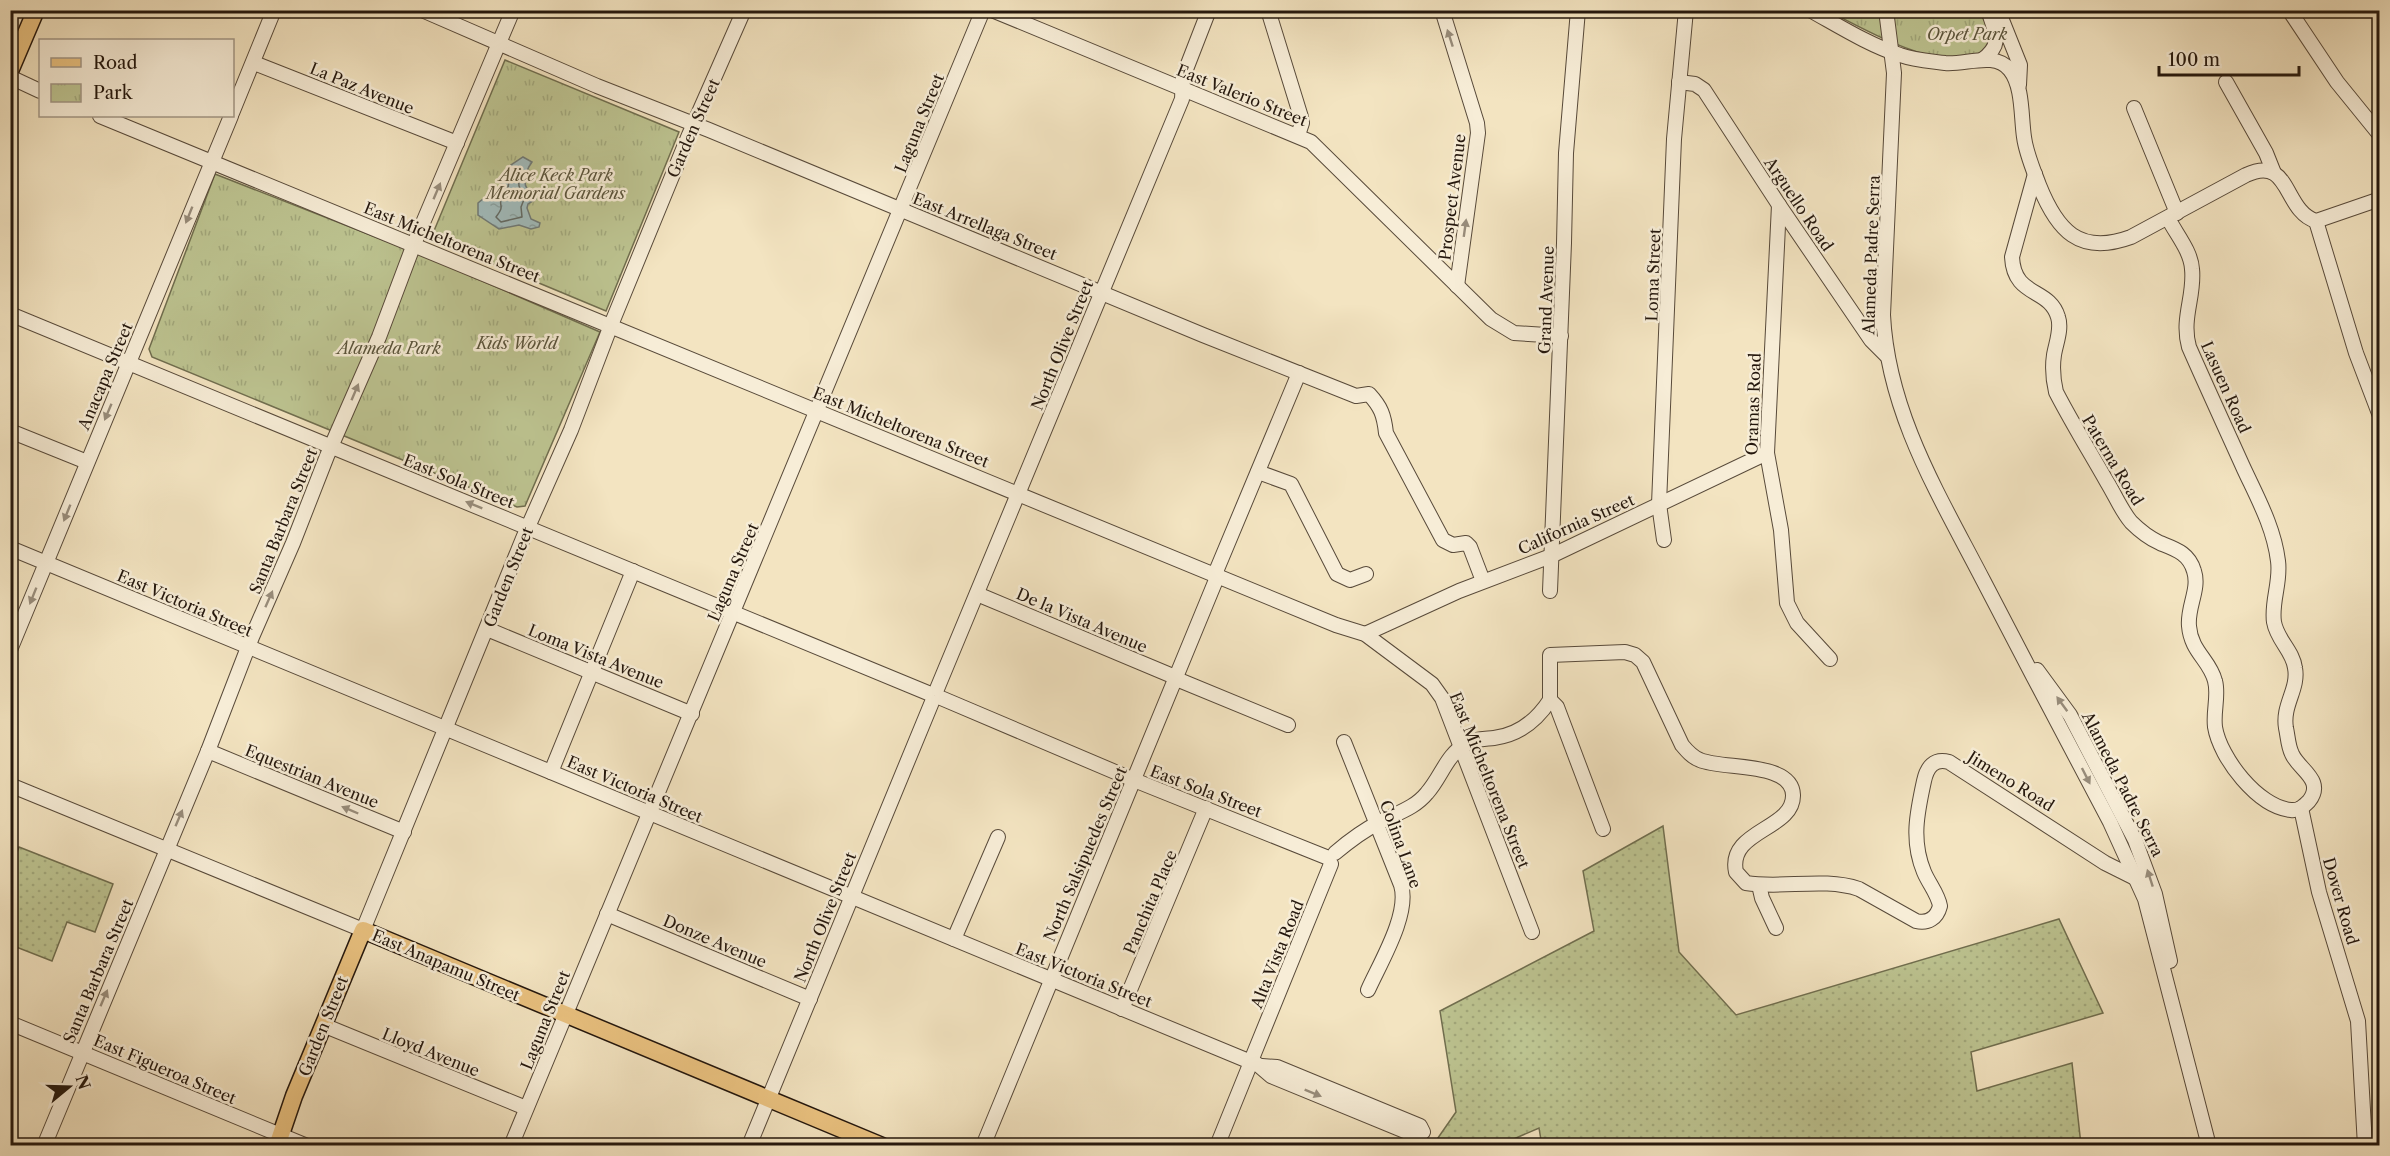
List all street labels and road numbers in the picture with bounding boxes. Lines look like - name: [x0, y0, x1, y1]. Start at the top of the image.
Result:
- street label: La Paz Avenue: [307, 58, 417, 118]
- street label: East Valerio Street: [1174, 60, 1310, 130]
- street label: Laguna Street: [890, 70, 948, 175]
- street label: Garden Street: [662, 75, 724, 181]
- street label: Prospect Avenue: [1434, 133, 1470, 261]
- street label: Arguello Road: [1760, 152, 1838, 255]
- street label: Alameda Padre Serra: [1858, 174, 1884, 336]
- street label: East Arrellaga Street: [910, 188, 1060, 264]
- street label: East Micheltorena Street: [361, 197, 543, 287]
- street label: Loma Street: [1641, 228, 1665, 322]
- street label: Grand Avenue: [1534, 246, 1558, 354]
- street label: North Olive Street: [1027, 277, 1097, 413]
- street label: Anacapa Street: [73, 319, 137, 434]
- street label: Lasuen Road: [2197, 338, 2255, 436]
- street label: Oramas Road: [1741, 352, 1765, 456]
- street label: East Micheltorena Street: [810, 382, 992, 472]
- street label: Paterna Road: [2078, 411, 2148, 509]
- street label: Santa Barbara Street: [245, 445, 321, 597]
- street label: East Sola Street: [400, 450, 518, 513]
- street label: California Street: [1515, 489, 1638, 559]
- street label: Laguna Street: [703, 519, 763, 624]
- street label: Garden Street: [479, 524, 537, 630]
- street label: East Victoria Street: [114, 565, 256, 641]
- street label: De la Vista Avenue: [1013, 583, 1151, 657]
- street label: Loma Vista Avenue: [525, 620, 667, 692]
- street label: East Micheltorena Street: [1445, 689, 1535, 871]
- street label: Alameda Padre Serra: [2077, 707, 2168, 860]
- street label: Equestrian Avenue: [242, 740, 382, 812]
- street label: Jimeno Road: [1962, 745, 2058, 816]
- street label: East Victoria Street: [564, 751, 706, 827]
- street label: East Sola Street: [1147, 760, 1265, 822]
- street label: North Salsipuedes Street: [1039, 763, 1131, 944]
- street label: Colina Lane: [1376, 797, 1426, 891]
- street label: Panchita Place: [1119, 847, 1181, 957]
- street label: North Olive Street: [790, 849, 860, 985]
- street label: Dover Road: [2319, 855, 2363, 947]
- street label: Santa Barbara Street: [58, 895, 138, 1046]
- street label: Alta Vista Road: [1246, 897, 1308, 1012]
- street label: Donze Avenue: [660, 910, 770, 972]
- street label: East Anapamu Street: [369, 925, 523, 1005]
- street label: East Victoria Street: [1013, 938, 1155, 1012]
- street label: Laguna Street: [516, 967, 574, 1072]
- street label: Garden Street: [294, 973, 352, 1079]
- street label: Lloyd Avenue: [379, 1023, 483, 1081]
- street label: East Figueroa Street: [91, 1030, 240, 1108]

